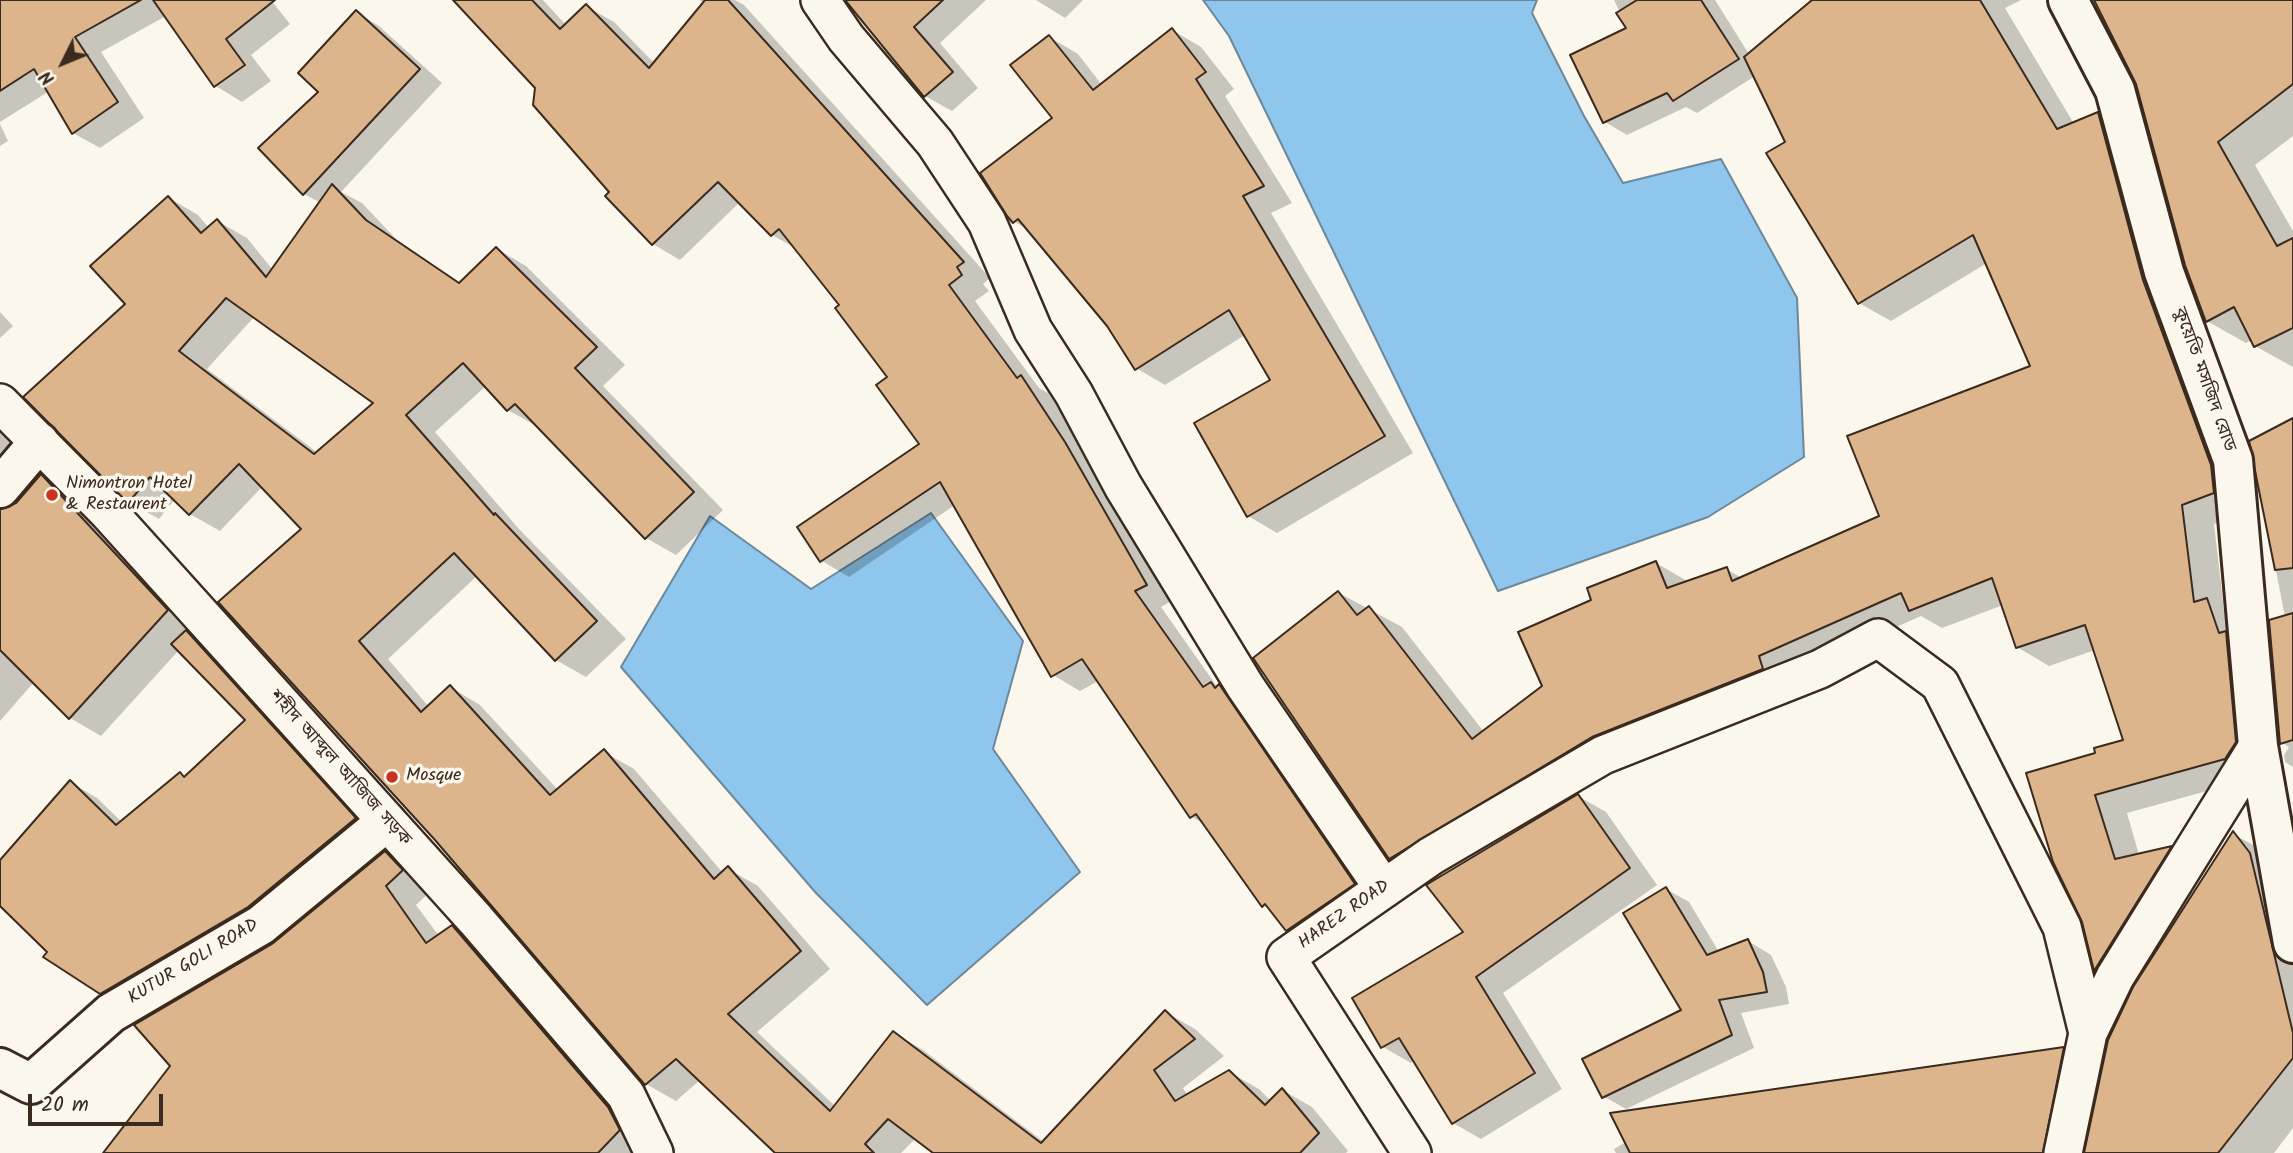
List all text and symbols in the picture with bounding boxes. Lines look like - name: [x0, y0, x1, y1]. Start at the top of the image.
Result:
- north arrow: [28, 28, 98, 98]
- text: N: [33, 63, 63, 92]
- street label: কুয়েতি মসজিদ রোড: [2167, 305, 2239, 455]
- place label: Nimontron Hotel & Restaurent: [66, 474, 192, 516]
- marker: Nimontron Hotel & Restaurent: [44, 487, 60, 503]
- street label: শহীদ আব্দুল আজিজ সড়ক: [263, 687, 415, 851]
- place label: Mosque: [406, 766, 461, 788]
- marker: Mosque: [384, 769, 400, 785]
- street label: HAREZ ROAD: [1295, 877, 1395, 955]
- street label: KUTUR GOLI ROAD: [125, 916, 263, 1010]
- scale bar: [32, 1080, 166, 1124]
- text: 20 m: [41, 1089, 89, 1122]

